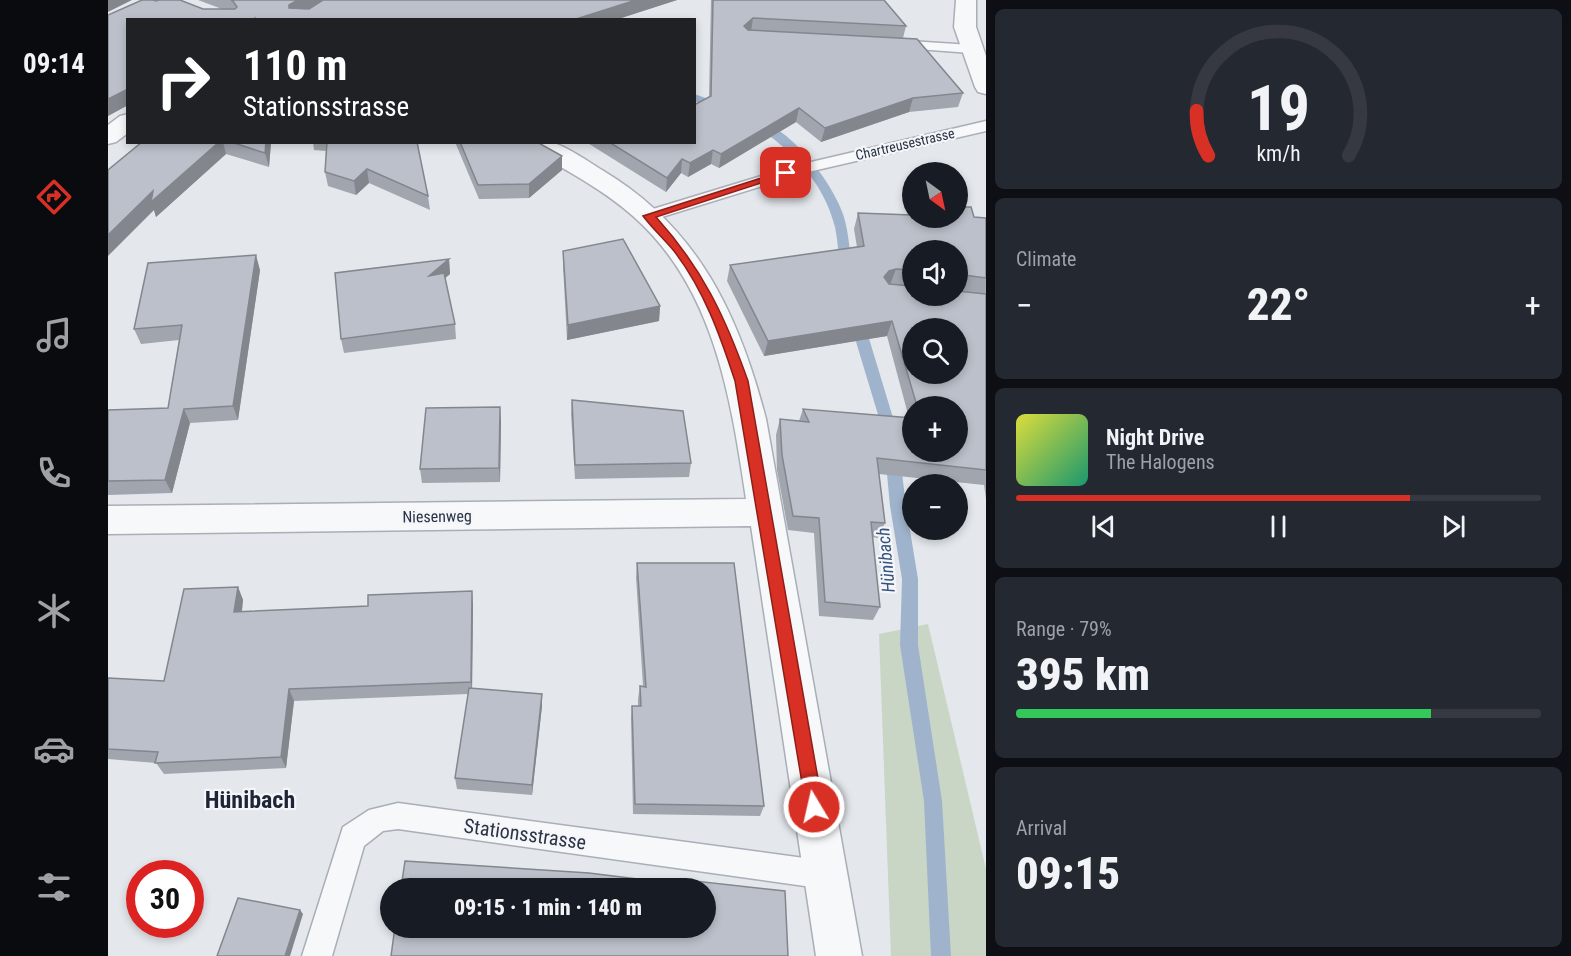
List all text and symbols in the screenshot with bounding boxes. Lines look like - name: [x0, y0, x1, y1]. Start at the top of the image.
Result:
- text: 110 m: [243, 41, 348, 90]
- icon: right: [144, 42, 222, 120]
- text: 09:14: [23, 48, 85, 80]
- text: 19: [1247, 72, 1310, 145]
- text: Stationsstrasse: [243, 91, 409, 123]
- street label: Chartreusestrasse: [854, 125, 956, 163]
- text: km/h: [1256, 142, 1301, 167]
- pin: [760, 147, 811, 198]
- icon: arrive: [769, 156, 802, 189]
- north arrow: [902, 162, 968, 228]
- map controls: [902, 162, 968, 540]
- icon: directions: [33, 176, 75, 218]
- button: sound: [902, 240, 968, 306]
- text: Climate: [1016, 247, 1076, 271]
- text: 22°: [1247, 278, 1310, 331]
- text: −: [1016, 286, 1033, 325]
- text: +: [1525, 286, 1541, 325]
- icon: music: [33, 314, 75, 356]
- button: search: [902, 318, 968, 384]
- button: +: [902, 396, 968, 462]
- text: Night Drive: [1106, 425, 1204, 450]
- text: The Halogens: [1106, 450, 1215, 474]
- icon: phone: [33, 452, 75, 494]
- button: −: [902, 474, 968, 540]
- street label: Niesenweg: [402, 506, 472, 527]
- icon: previous: [1087, 510, 1120, 543]
- icon: pause: [1262, 510, 1295, 543]
- icon: next: [1437, 510, 1470, 543]
- water label: Hünibach: [872, 527, 899, 593]
- icon: climate: [33, 590, 75, 632]
- text: Range · 79%: [1016, 617, 1112, 641]
- text: 395 km: [1016, 648, 1150, 701]
- icon: car: [33, 728, 75, 770]
- position arrow: [782, 775, 846, 839]
- district label: Hünibach: [205, 786, 295, 814]
- street label: Stationsstrasse: [462, 814, 588, 854]
- text: Arrival: [1016, 816, 1067, 840]
- text: 09:15: [1016, 847, 1120, 900]
- speed limit sign: 30: [126, 860, 204, 938]
- icon: filters: [33, 866, 75, 908]
- text: 09:15 · 1 min · 140 m: [454, 895, 642, 920]

